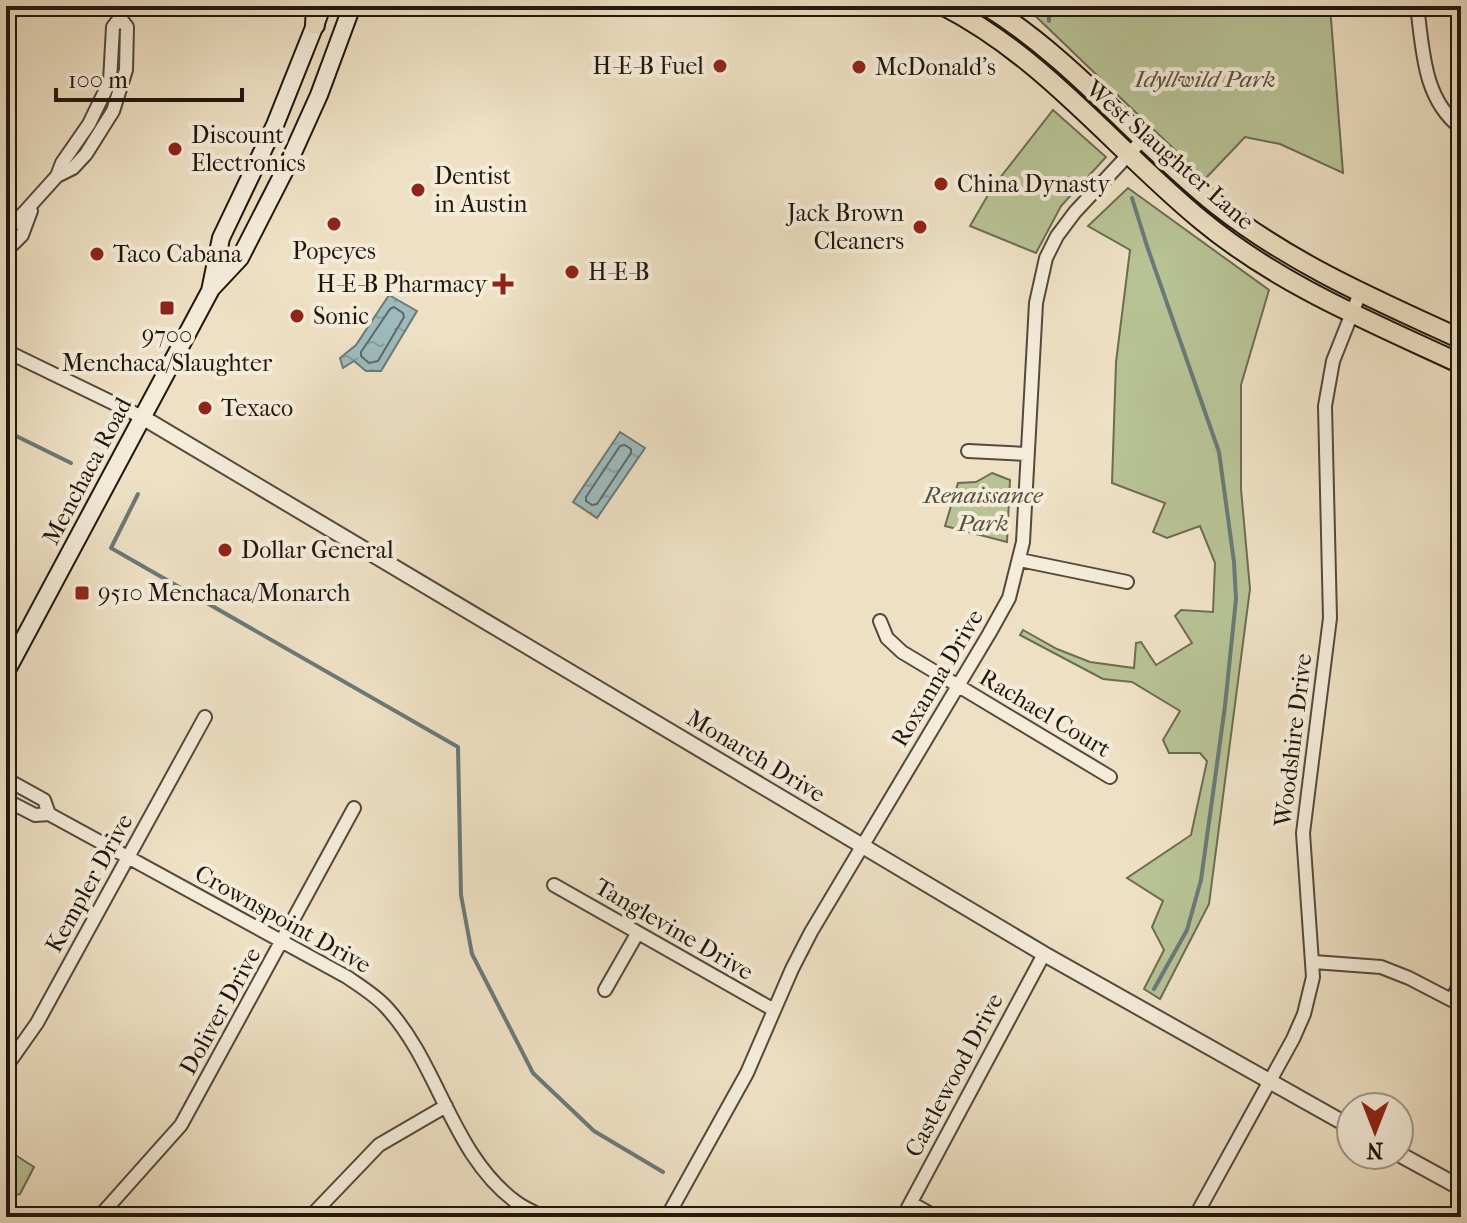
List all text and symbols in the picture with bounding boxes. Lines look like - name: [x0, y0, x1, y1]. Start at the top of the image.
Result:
- scale bar: [56, 52, 242, 102]
- place label: H-E-B Fuel: [592, 52, 704, 80]
- place label: McDonald's: [875, 53, 996, 81]
- marker: H-E-B Fuel: [711, 57, 729, 75]
- marker: McDonald's: [850, 58, 868, 76]
- park label: Idyllwild Park: [1133, 65, 1276, 93]
- text: 100 m: [68, 66, 128, 94]
- street label: West Slaughter Lane: [1080, 74, 1260, 236]
- place label: Discount Electronics: [191, 121, 306, 177]
- marker: Discount Electronics: [166, 140, 184, 158]
- place label: Dentist in Austin: [434, 162, 528, 218]
- place label: China Dynasty: [957, 170, 1111, 198]
- marker: China Dynasty: [932, 175, 950, 193]
- marker: Dentist in Austin: [409, 181, 427, 199]
- place label: Jack Brown Cleaners: [785, 199, 904, 255]
- marker: Popeyes: [325, 215, 343, 233]
- marker: Jack Brown Cleaners: [911, 218, 929, 236]
- place label: Popeyes: [292, 237, 376, 265]
- place label: Taco Cabana: [113, 240, 243, 268]
- marker: Taco Cabana: [88, 245, 106, 263]
- place label: H-E-B: [588, 258, 650, 286]
- marker: H-E-B: [563, 263, 581, 281]
- place label: H-E-B Pharmacy: [317, 270, 488, 298]
- marker: H-E-B Pharmacy: [494, 275, 512, 293]
- marker: 9700 Menchaca/Slaughter: [158, 299, 176, 317]
- place label: Sonic: [313, 302, 369, 330]
- marker: Sonic: [288, 307, 306, 325]
- place label: 9700 Menchaca/Slaughter: [62, 321, 273, 377]
- street label: Menchaca Road: [36, 392, 138, 549]
- place label: Texaco: [221, 394, 293, 422]
- marker: Texaco: [196, 399, 214, 417]
- park label: Renaissance Park: [921, 481, 1044, 537]
- place label: Dollar General: [241, 536, 394, 564]
- marker: Dollar General: [216, 541, 234, 559]
- place label: 9510 Menchaca/Monarch: [98, 579, 351, 607]
- marker: 9510 Menchaca/Monarch: [73, 584, 91, 602]
- street label: Roxanna Drive: [885, 604, 989, 752]
- street label: Woodshire Drive: [1268, 652, 1318, 829]
- street label: Rachael Court: [974, 663, 1116, 763]
- street label: Monarch Drive: [682, 704, 830, 808]
- street label: Kempler Drive: [39, 809, 139, 957]
- street label: Crownspoint Drive: [190, 859, 376, 979]
- street label: Tanglevine Drive: [590, 872, 758, 986]
- street label: Doliver Drive: [174, 942, 266, 1079]
- street label: Castlewood Drive: [899, 988, 1009, 1162]
- north arrow: [1335, 1091, 1415, 1171]
- text: N: [1366, 1137, 1383, 1163]

